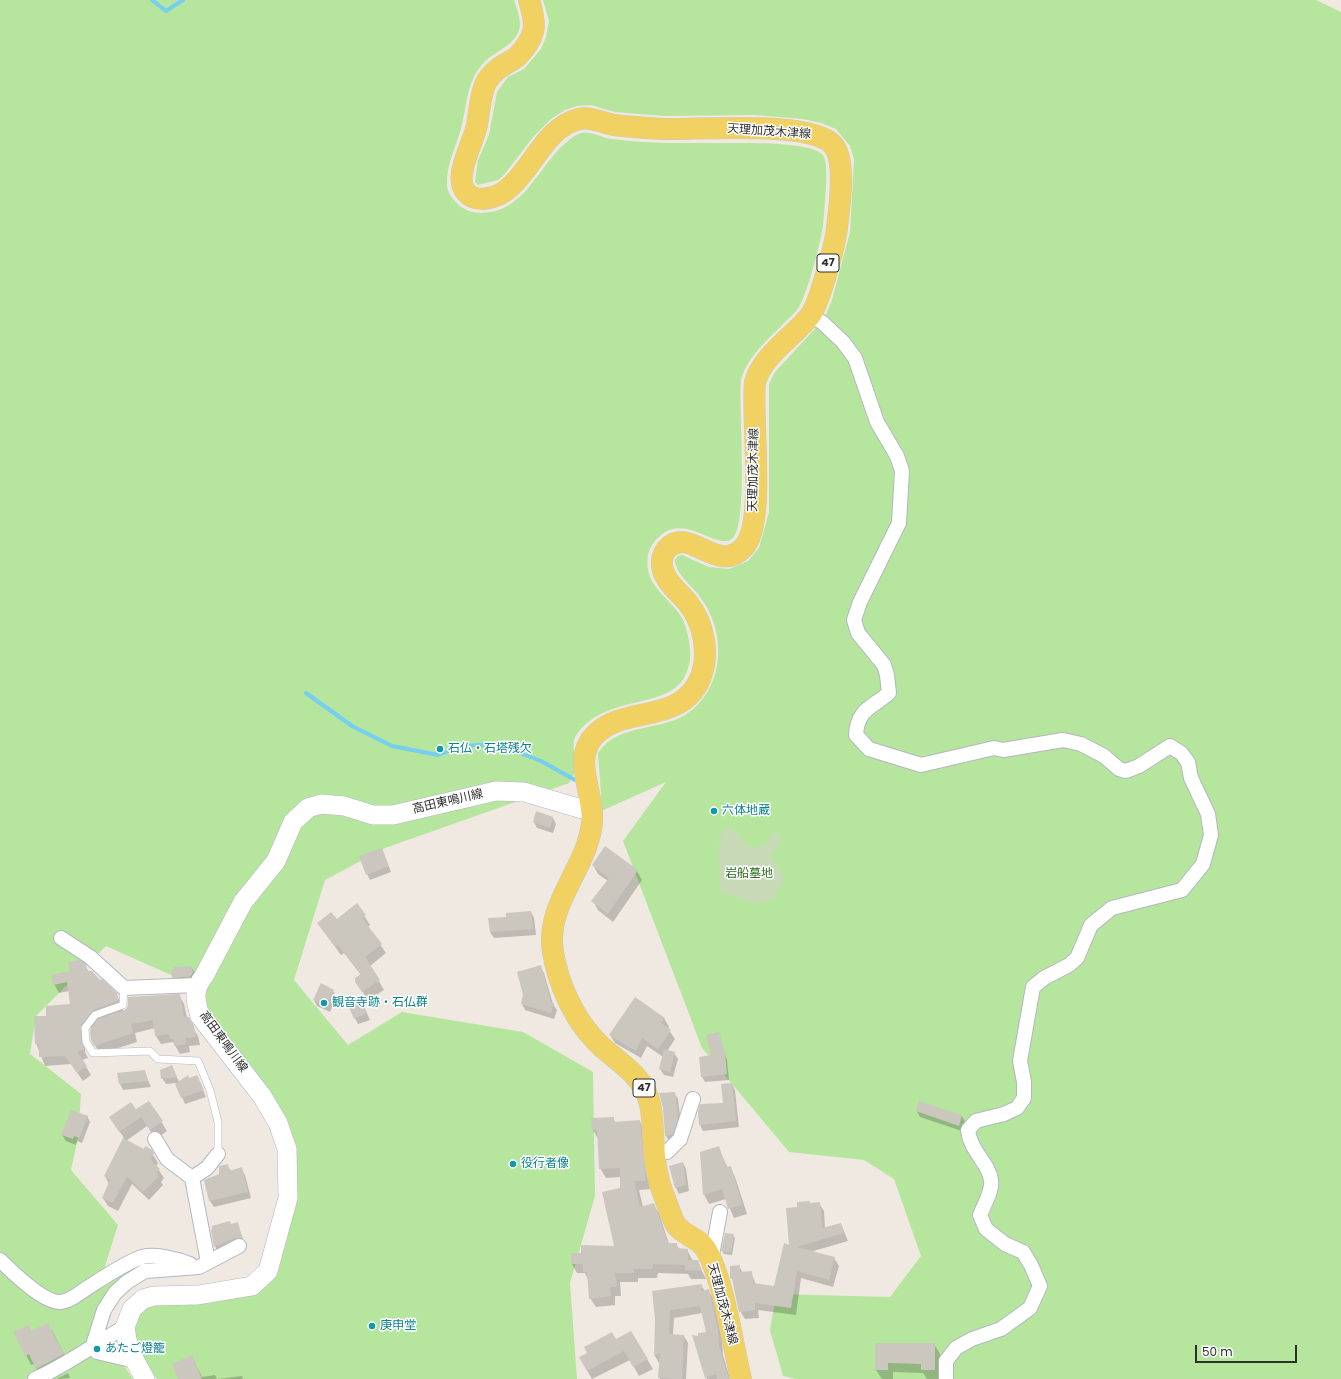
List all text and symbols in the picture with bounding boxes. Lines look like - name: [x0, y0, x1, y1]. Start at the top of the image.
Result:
- street label: 天理加茂木津線: [727, 122, 811, 142]
- road number: 47: [817, 254, 839, 272]
- street label: 天理加茂木津線: [746, 428, 762, 512]
- place label: 石仏・石塔残欠: [448, 742, 532, 756]
- marker: 石仏・石塔残欠: [435, 744, 445, 754]
- street label: 高田東鳴川線: [411, 787, 485, 817]
- place label: 六体地蔵: [722, 804, 770, 818]
- marker: 六体地蔵: [709, 806, 719, 816]
- park label: 岩船墓地: [725, 867, 773, 881]
- place label: 観音寺跡・石仏群: [332, 996, 428, 1010]
- marker: 観音寺跡・石仏群: [319, 998, 329, 1008]
- street label: 高田東鳴川線: [196, 1009, 250, 1075]
- road number: 47: [633, 1079, 655, 1097]
- place label: 役行者像: [521, 1157, 569, 1171]
- marker: 役行者像: [508, 1159, 518, 1169]
- street label: 天理加茂木津線: [704, 1262, 740, 1346]
- place label: 庚申堂: [380, 1319, 416, 1333]
- marker: 庚申堂: [367, 1321, 377, 1331]
- scale bar: [1197, 1337, 1299, 1363]
- place label: あたご燈籠: [105, 1342, 165, 1356]
- text: 50 m: [1202, 1343, 1233, 1360]
- marker: あたご燈籠: [92, 1344, 102, 1354]

